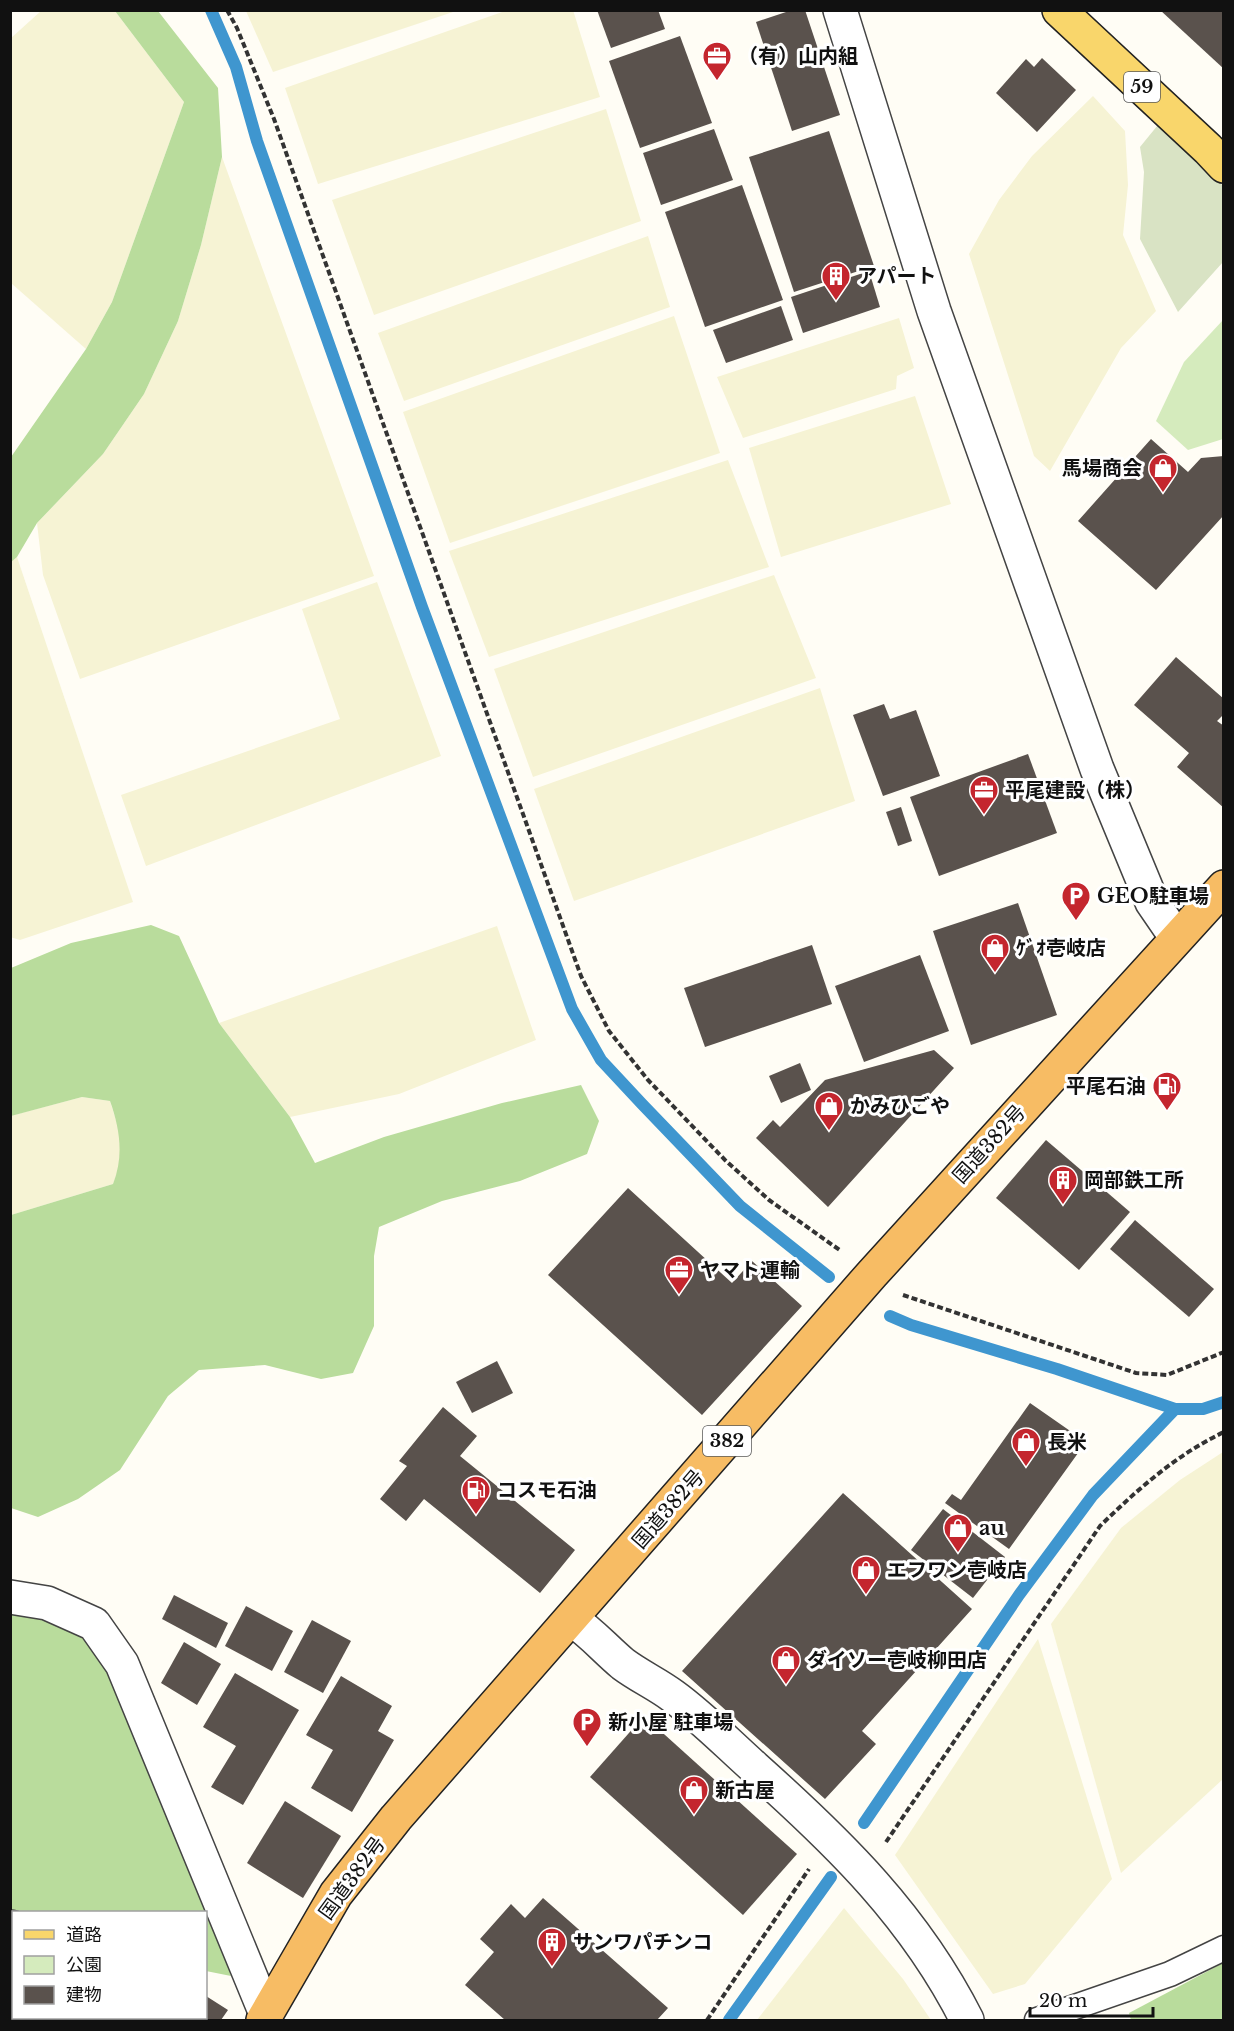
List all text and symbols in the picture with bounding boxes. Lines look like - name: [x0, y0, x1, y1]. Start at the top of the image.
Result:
- office icon: （有）山内組: [701, 40, 733, 82]
- place label: （有）山内組: [738, 44, 858, 68]
- road number: 59: [1124, 72, 1160, 102]
- building icon: アパート: [820, 260, 852, 302]
- place label: アパート: [857, 264, 937, 288]
- shop icon: 馬場商会: [1147, 452, 1179, 494]
- place label: 馬場商会: [1062, 456, 1142, 480]
- office icon: 平尾建設（株）: [968, 774, 1000, 816]
- place label: 平尾建設（株）: [1005, 778, 1145, 802]
- parking icon: GEO駐車場: [1060, 880, 1092, 922]
- place label: GEO駐車場: [1097, 884, 1209, 908]
- shop icon: ｹﾞｵ壱岐店: [979, 932, 1011, 974]
- place label: ｹﾞｵ壱岐店: [1016, 936, 1106, 960]
- fuel station icon: 平尾石油: [1151, 1070, 1183, 1112]
- place label: 平尾石油: [1066, 1074, 1146, 1098]
- shop icon: かみひごや: [813, 1090, 845, 1132]
- place label: かみひごや: [850, 1094, 950, 1118]
- street label: 国道382号: [948, 1100, 1030, 1188]
- building icon: 岡部鉄工所: [1047, 1164, 1079, 1206]
- place label: 岡部鉄工所: [1084, 1168, 1184, 1192]
- office icon: ヤマト運輸: [663, 1254, 695, 1296]
- place label: ヤマト運輸: [700, 1258, 800, 1282]
- road number: 382: [703, 1426, 751, 1456]
- shop icon: 長米: [1010, 1426, 1042, 1468]
- place label: 長米: [1047, 1430, 1087, 1454]
- street label: 国道382号: [627, 1465, 709, 1553]
- fuel station icon: コスモ石油: [460, 1474, 492, 1516]
- place label: コスモ石油: [497, 1478, 597, 1502]
- shop icon: au: [942, 1512, 974, 1554]
- place label: au: [979, 1516, 1005, 1540]
- shop icon: エフワン壱岐店: [850, 1554, 882, 1596]
- place label: エフワン壱岐店: [887, 1558, 1027, 1582]
- shop icon: ダイソー壱岐柳田店: [770, 1644, 802, 1686]
- place label: ダイソー壱岐柳田店: [807, 1648, 987, 1672]
- parking icon: 新小屋 駐車場: [571, 1706, 603, 1748]
- place label: 新小屋 駐車場: [608, 1710, 733, 1734]
- shop icon: 新古屋: [678, 1774, 710, 1816]
- place label: 新古屋: [715, 1778, 775, 1802]
- street label: 国道382号: [314, 1832, 390, 1924]
- legend: [12, 1911, 207, 2019]
- text: 道路: [66, 1924, 102, 1946]
- building icon: サンワパチンコ: [536, 1926, 568, 1968]
- place label: サンワパチンコ: [573, 1930, 713, 1954]
- text: 公園: [66, 1954, 102, 1976]
- scale bar: [1030, 1980, 1153, 2018]
- text: 建物: [66, 1984, 102, 2006]
- text: 20 m: [1039, 1990, 1087, 2012]

